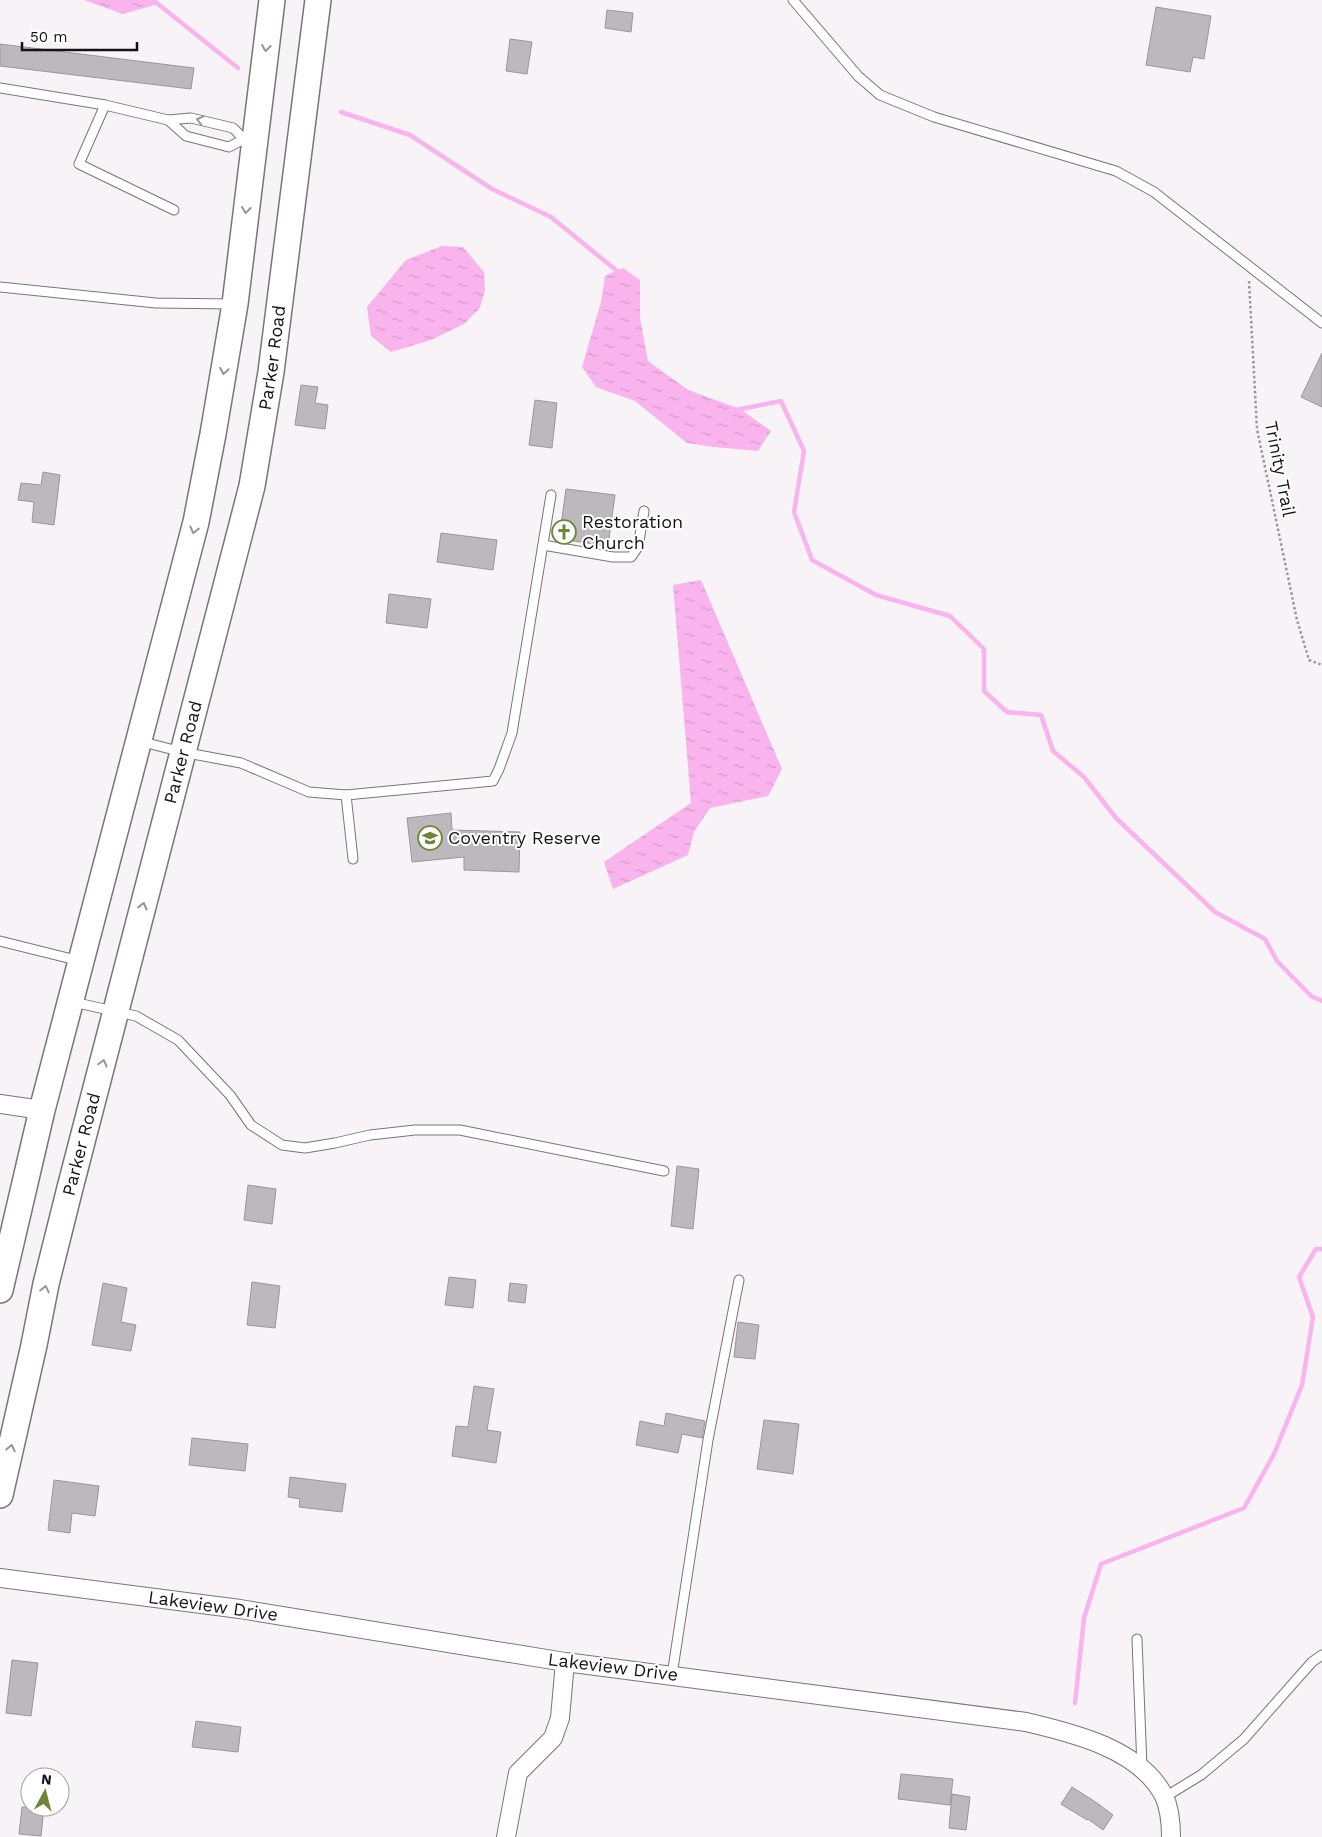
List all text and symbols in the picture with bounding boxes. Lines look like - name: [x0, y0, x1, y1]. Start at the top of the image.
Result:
- scale bar: [22, 20, 138, 52]
- text: 50 m: [30, 28, 67, 46]
- one-way arrow: [261, 45, 272, 53]
- one-way arrow: [196, 115, 205, 126]
- one-way arrow: [241, 206, 252, 214]
- street label: Parker Road: [254, 304, 289, 412]
- one-way arrow: [219, 367, 230, 375]
- street label: Trinity Trail: [1261, 419, 1300, 519]
- place label: Restoration Church: [582, 511, 683, 553]
- church icon: Restoration Church: [551, 519, 577, 545]
- one-way arrow: [189, 526, 200, 535]
- street label: Parker Road: [159, 698, 206, 806]
- school or university icon: Coventry Reserve: [417, 825, 443, 851]
- place label: Coventry Reserve: [448, 827, 601, 848]
- one-way arrow: [137, 902, 148, 911]
- one-way arrow: [97, 1059, 108, 1068]
- street label: Parker Road: [57, 1090, 104, 1198]
- one-way arrow: [40, 1284, 50, 1293]
- one-way arrow: [5, 1443, 16, 1452]
- street label: Lakeview Drive: [147, 1586, 279, 1625]
- street label: Lakeview Drive: [547, 1648, 679, 1685]
- north arrow: [20, 1767, 70, 1817]
- text: N: [40, 1771, 53, 1788]

